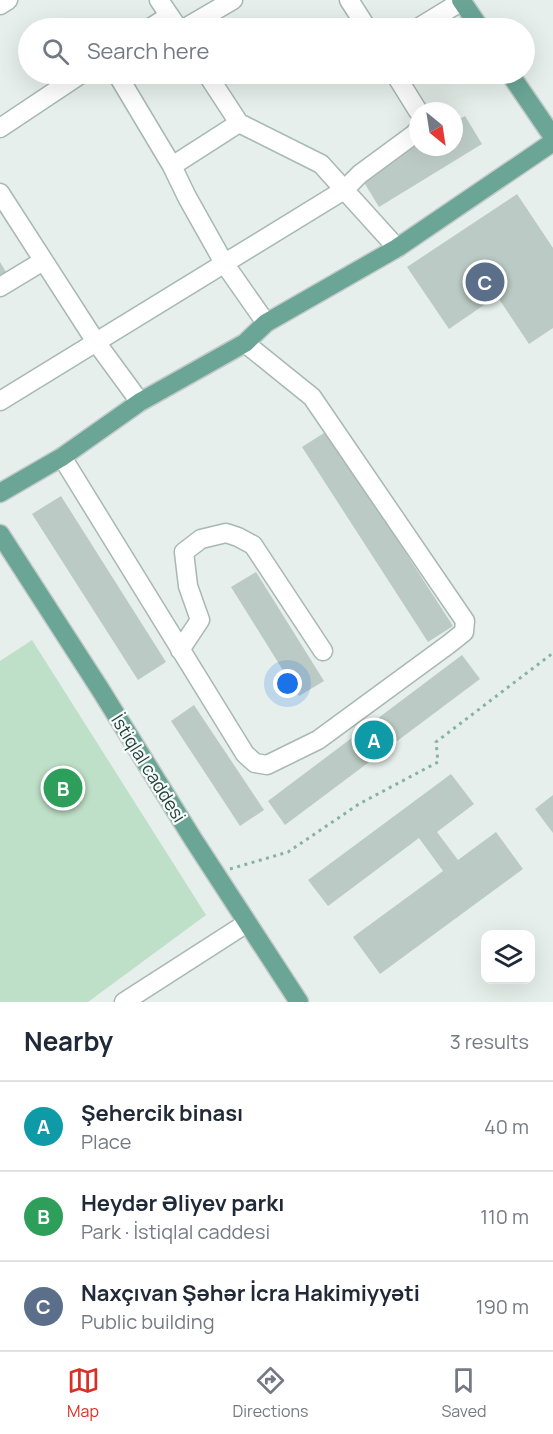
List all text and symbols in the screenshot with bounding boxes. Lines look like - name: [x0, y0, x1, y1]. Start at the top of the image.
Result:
- search box: [18, 18, 535, 84]
- icon: search: [39, 35, 72, 68]
- text: Search here: [87, 36, 209, 66]
- north arrow: [409, 102, 463, 156]
- pin: C: [466, 260, 504, 304]
- your location: [273, 669, 302, 698]
- street label: İstiqlal caddesi: [106, 709, 192, 827]
- pin: A: [354, 718, 394, 762]
- pin: B: [44, 766, 82, 810]
- map controls: [481, 930, 535, 984]
- button: layers: [481, 930, 535, 984]
- text: Nearby: [24, 1023, 113, 1059]
- text: 3 results: [450, 1028, 529, 1055]
- text: Şehercik binası: [81, 1098, 243, 1128]
- text: A: [37, 1113, 50, 1140]
- text: 40 m: [484, 1113, 529, 1140]
- text: Place: [81, 1128, 131, 1155]
- text: Heydər Əliyev parkı: [81, 1188, 284, 1218]
- text: B: [37, 1203, 50, 1230]
- text: 110 m: [480, 1203, 529, 1230]
- text: Park · İstiqlal caddesi: [81, 1218, 270, 1245]
- text: Naxçıvan Şəhər İcra Hakimiyyəti: [81, 1278, 420, 1308]
- text: C: [36, 1293, 51, 1320]
- text: 190 m: [476, 1293, 529, 1320]
- text: Public building: [81, 1308, 215, 1335]
- tab: Map: [67, 1364, 100, 1422]
- tab: Directions: [233, 1364, 308, 1422]
- tab: Saved: [441, 1364, 486, 1422]

